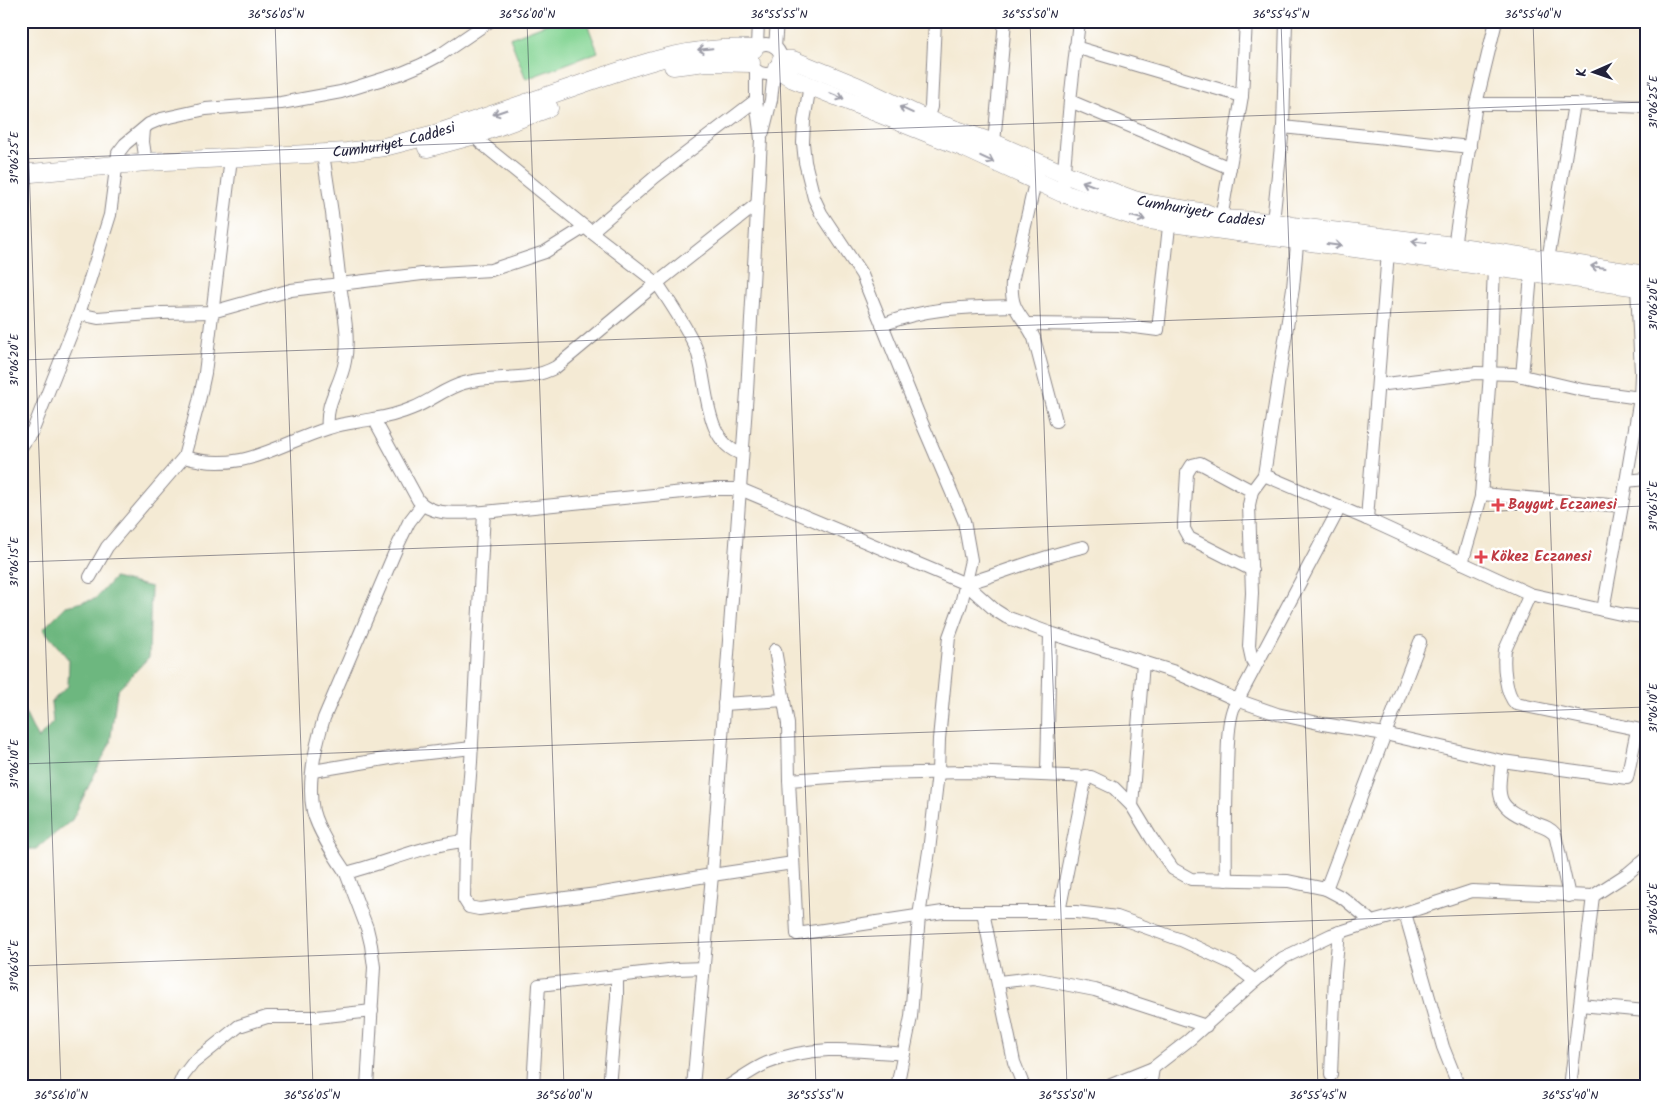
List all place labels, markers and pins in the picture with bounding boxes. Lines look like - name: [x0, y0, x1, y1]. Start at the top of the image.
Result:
- place label: Baygut Eczanesi: [1508, 493, 1618, 517]
- marker: Baygut Eczanesi: [1492, 499, 1504, 511]
- place label: Kökez Eczanesi: [1491, 545, 1593, 569]
- marker: Kökez Eczanesi: [1475, 551, 1487, 563]

